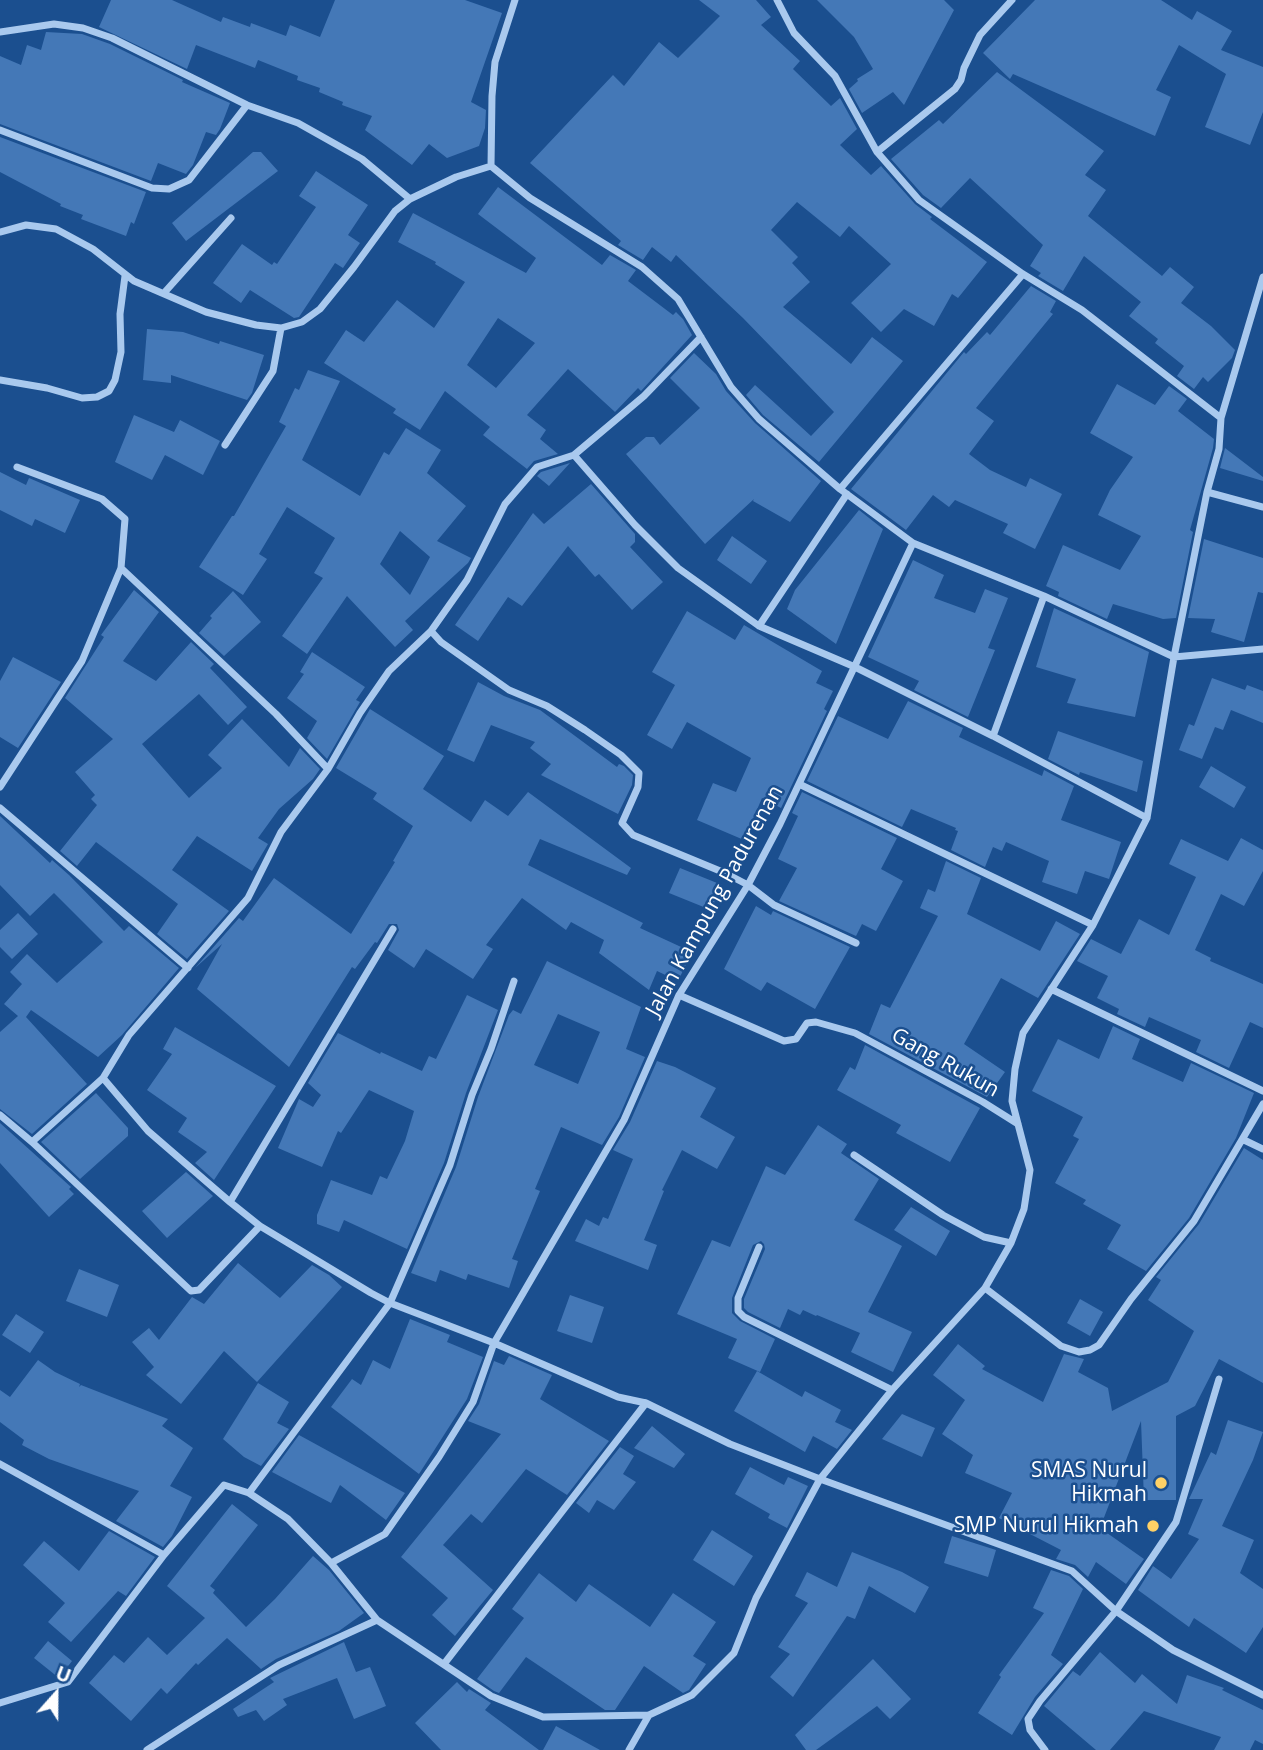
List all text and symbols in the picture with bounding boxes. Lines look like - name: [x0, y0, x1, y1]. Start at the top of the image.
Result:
- street label: Jalan Kampung Padurenan: [641, 781, 789, 1021]
- street label: Gang Rukun: [887, 1023, 1003, 1103]
- place label: SMAS Nurul Hikmah: [1031, 1458, 1147, 1508]
- marker: SMAS Nurul Hikmah: [1153, 1475, 1169, 1491]
- place label: SMP Nurul Hikmah: [954, 1513, 1139, 1539]
- marker: SMP Nurul Hikmah: [1145, 1518, 1161, 1534]
- north arrow: [21, 1659, 91, 1729]
- text: U: [52, 1660, 75, 1689]

